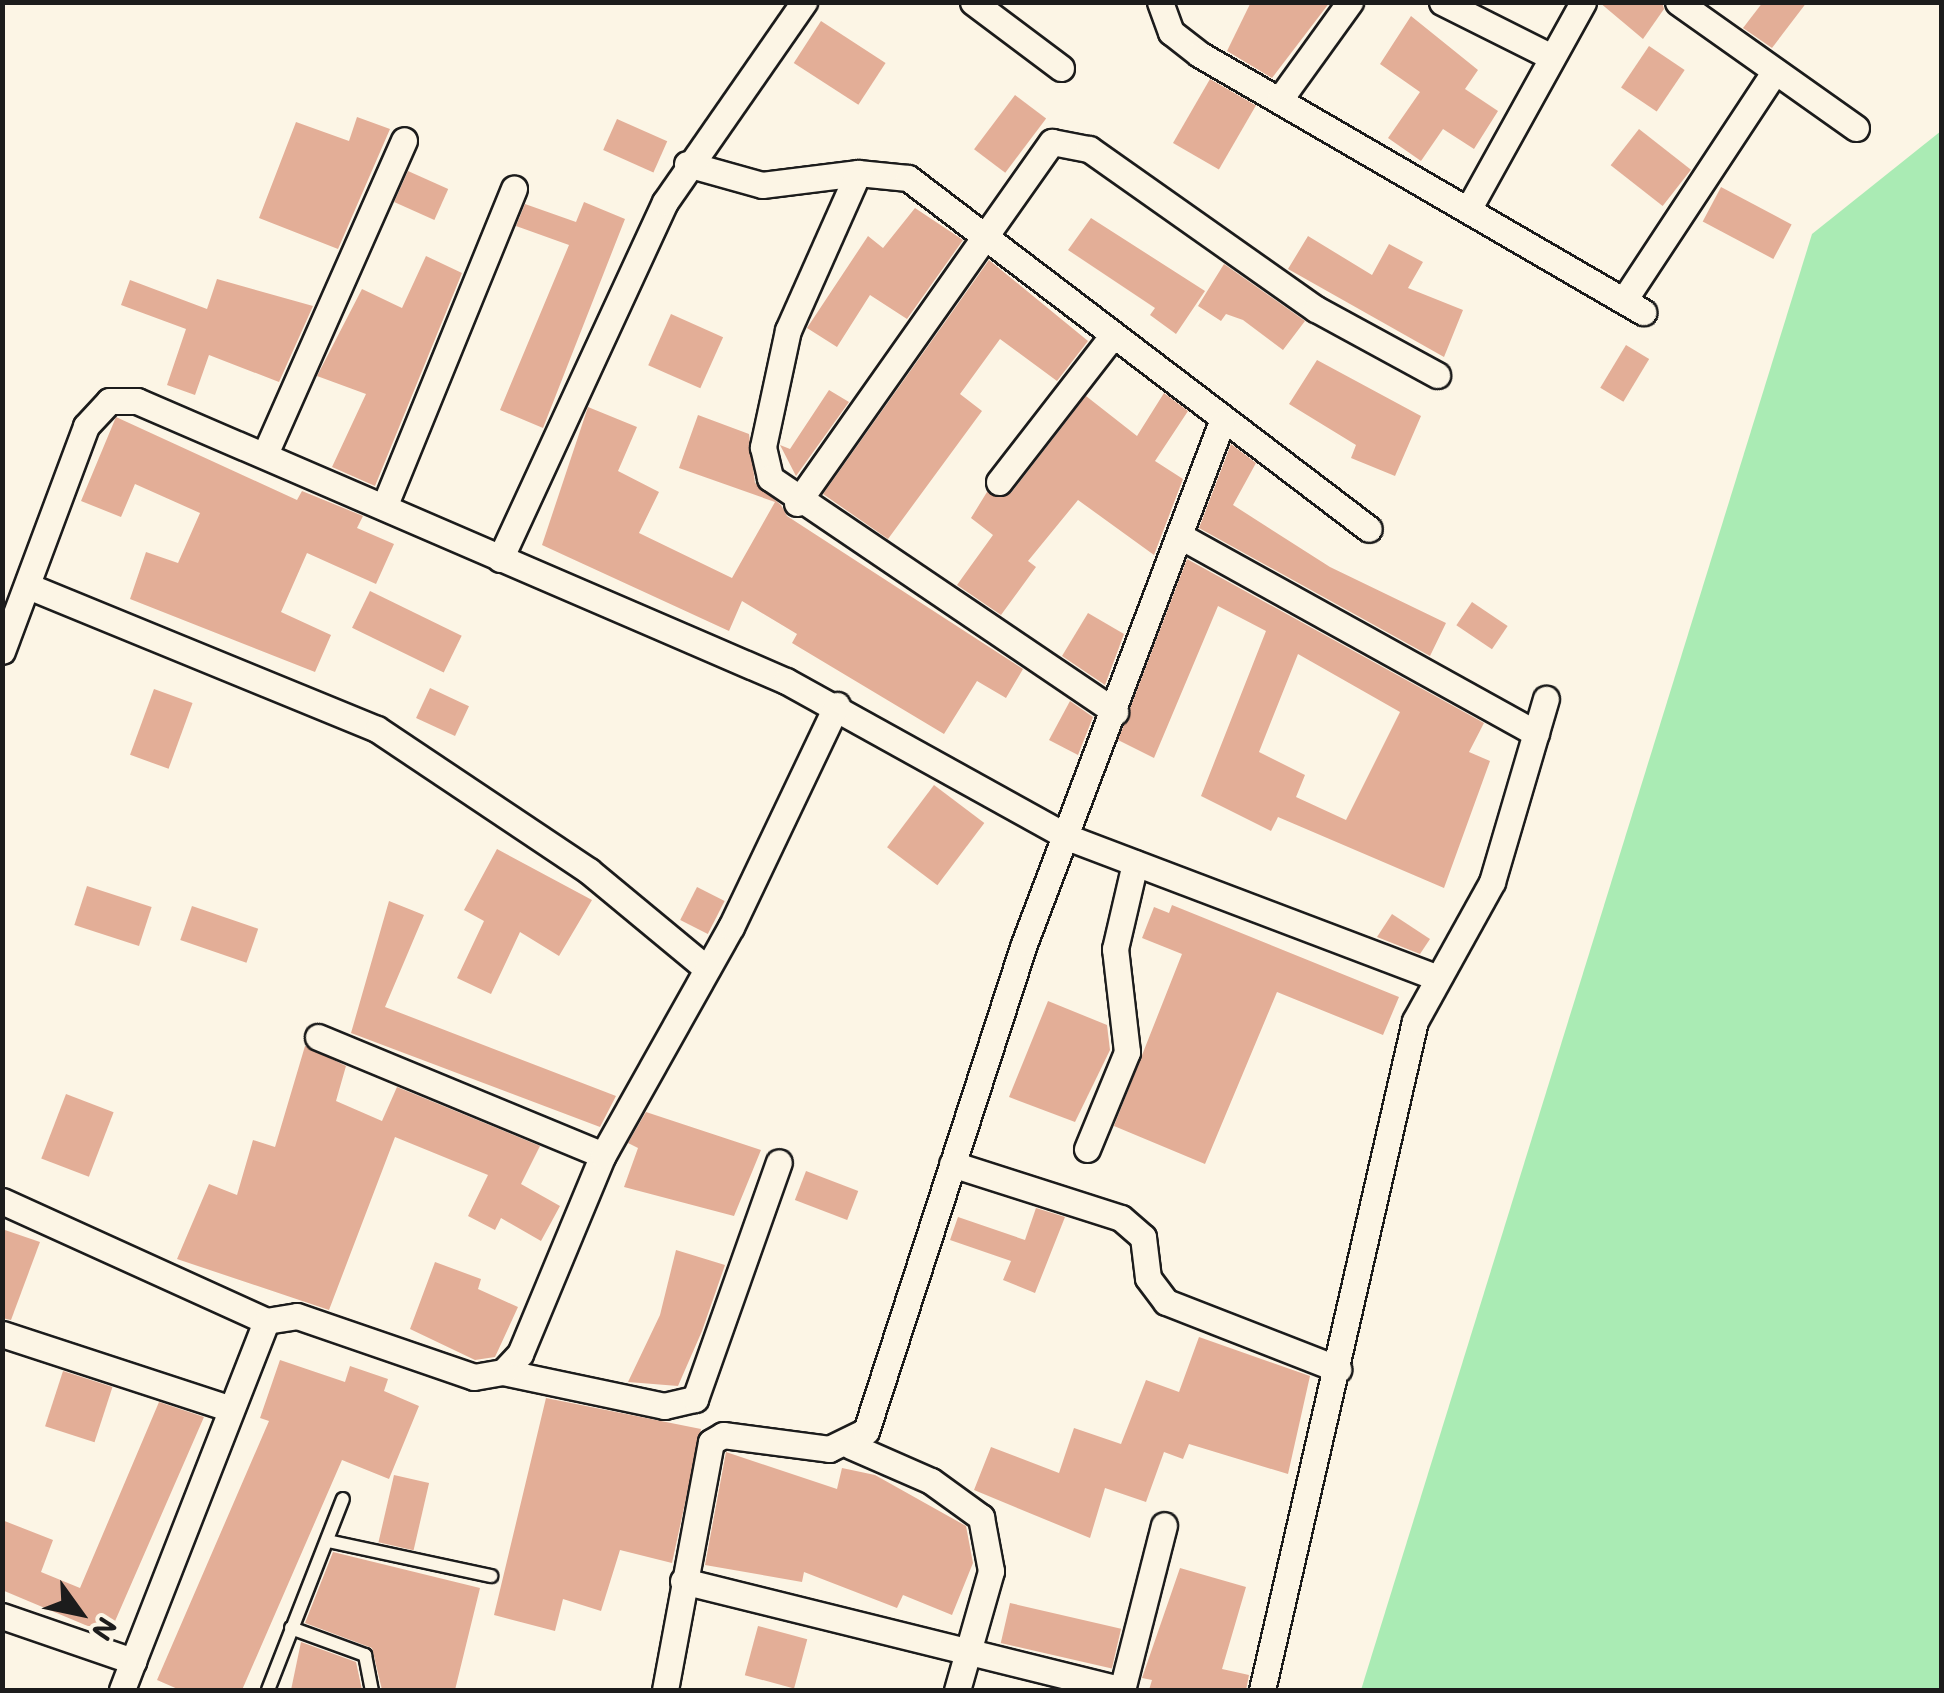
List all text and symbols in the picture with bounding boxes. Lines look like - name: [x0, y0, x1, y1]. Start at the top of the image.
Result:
- north arrow: [30, 1563, 130, 1663]
- text: N: [84, 1611, 126, 1648]

